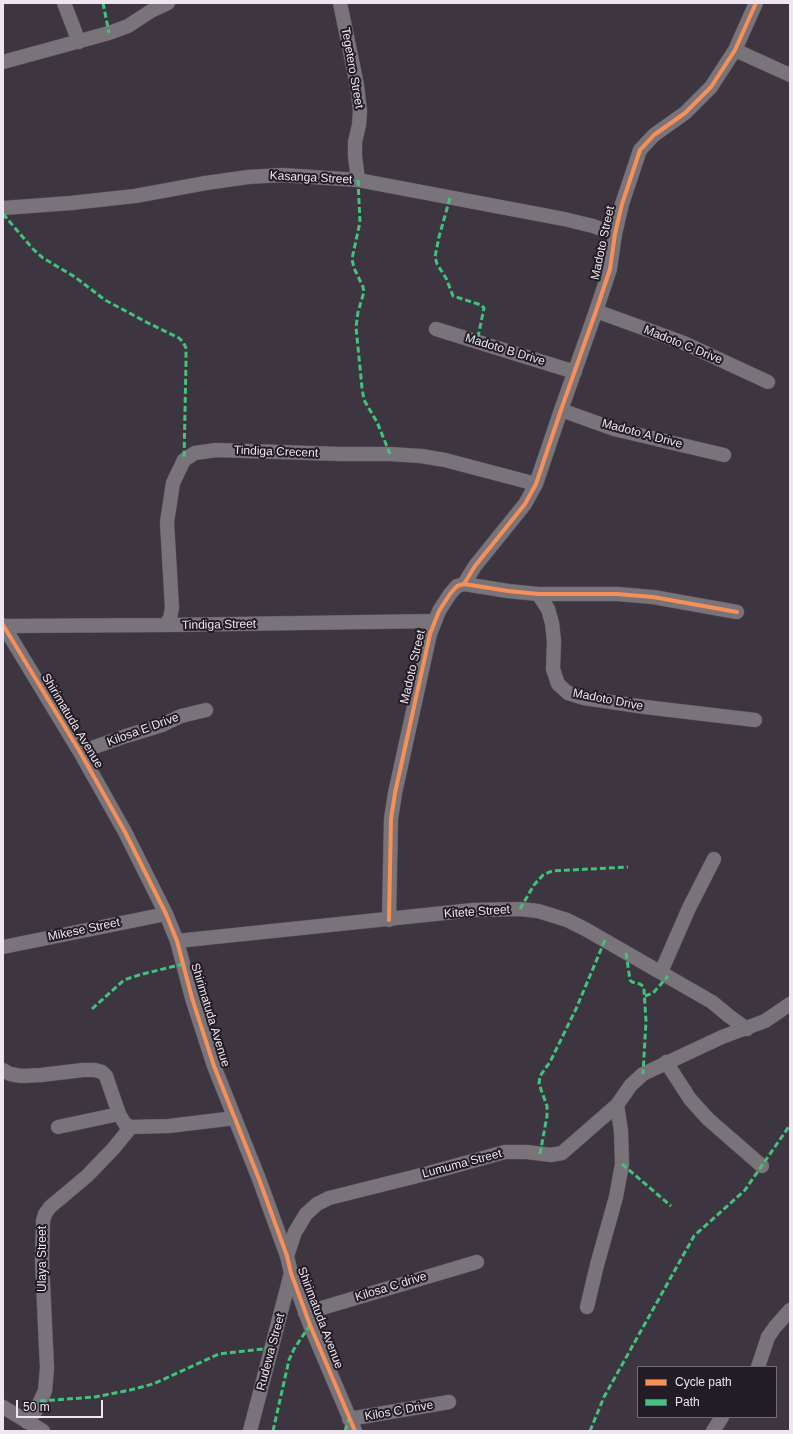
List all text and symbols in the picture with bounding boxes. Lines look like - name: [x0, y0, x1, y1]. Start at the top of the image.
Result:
- street label: Tegetero Street: [338, 26, 366, 110]
- street label: Kasanga Street: [269, 169, 353, 187]
- street label: Madoto Street: [588, 205, 618, 281]
- street label: Madoto C Drive: [642, 323, 724, 367]
- street label: Madoto B Drive: [463, 331, 547, 369]
- street label: Madoto A Drive: [600, 416, 684, 452]
- street label: Tindiga Crecent: [234, 443, 318, 461]
- street label: Tindiga Street: [182, 617, 256, 633]
- street label: Madoto Street: [398, 629, 428, 705]
- street label: Shirimatuda Avenue: [38, 671, 106, 771]
- street label: Madoto Drive: [572, 686, 644, 714]
- street label: Kilosa E Drive: [105, 710, 181, 750]
- street label: Kitete Street: [444, 903, 510, 921]
- street label: Mikese Street: [47, 915, 121, 945]
- street label: Shirimatuda Avenue: [187, 961, 233, 1069]
- street label: Lumuma Street: [421, 1146, 503, 1182]
- street label: Ulaya Street: [36, 1226, 50, 1292]
- street label: Shirimatuda Avenue: [294, 1265, 346, 1371]
- street label: Kilosa C drive: [353, 1269, 429, 1305]
- street label: Rudewa Street: [254, 1312, 288, 1392]
- legend: [637, 1366, 777, 1418]
- text: Cycle path: [675, 1375, 732, 1389]
- scale bar: [18, 1392, 105, 1418]
- text: Path: [675, 1395, 700, 1409]
- street label: Kilos C Drive: [364, 1398, 434, 1424]
- text: 50 m: [23, 1400, 50, 1414]

